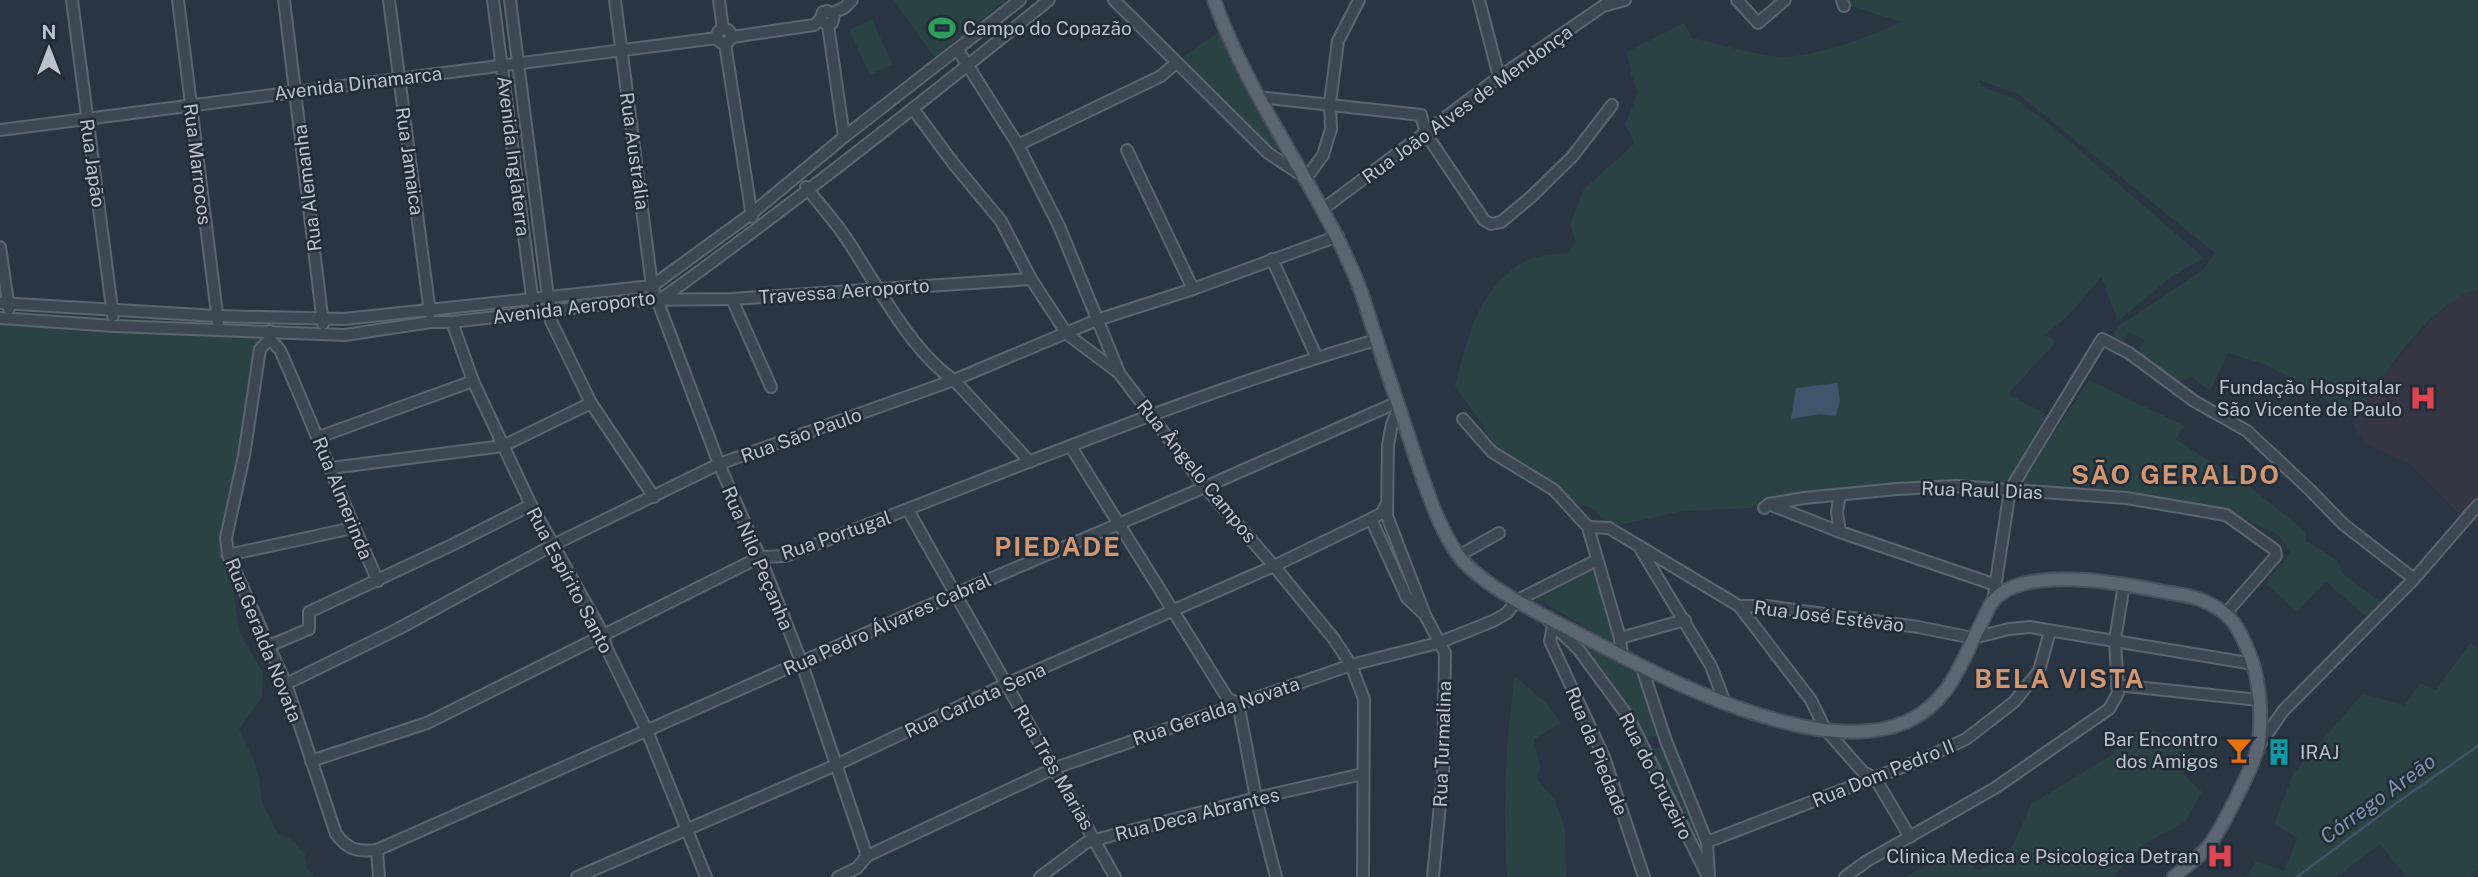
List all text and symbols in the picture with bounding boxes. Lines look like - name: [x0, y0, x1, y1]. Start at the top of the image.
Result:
- sports icon: Campo do Copazão: [927, 13, 957, 43]
- north arrow: [14, 14, 84, 84]
- place label: Campo do Copazão: [963, 17, 1132, 39]
- street label: Rua João Alves de Mendonça: [1358, 20, 1576, 188]
- text: N: [42, 21, 56, 43]
- street label: Avenida Dinamarca: [273, 62, 443, 104]
- street label: Avenida Inglaterra: [493, 75, 535, 237]
- street label: Rua Austrália: [616, 91, 654, 211]
- street label: Rua Marrocos: [180, 102, 216, 226]
- street label: Rua Jamaica: [392, 105, 428, 217]
- street label: Rua Japão: [76, 117, 110, 209]
- street label: Rua Alemanha: [288, 123, 326, 253]
- street label: Travessa Aeroporto: [758, 274, 930, 308]
- street label: Avenida Aeroporto: [491, 286, 657, 328]
- place label: Fundação Hospitalar São Vicente de Paulo: [2217, 376, 2402, 420]
- hospital icon: Fundação Hospitalar São Vicente de Paulo: [2408, 383, 2438, 413]
- street label: Rua Ângelo Campos: [1133, 395, 1261, 547]
- street label: Rua São Paulo: [738, 403, 864, 467]
- street label: Rua Almerinda: [308, 433, 378, 563]
- district label: SÃO GERALDO: [2071, 459, 2281, 490]
- street label: Rua Raul Dias: [1921, 477, 2043, 503]
- street label: Rua Nilo Peçanha: [718, 483, 798, 633]
- street label: Rua Espírito Santo: [522, 503, 618, 657]
- street label: Rua Portugal: [778, 506, 894, 564]
- district label: PIEDADE: [994, 531, 1122, 562]
- street label: Rua Geralda Novata: [221, 555, 307, 725]
- street label: Rua Pedro Álvares Cabral: [780, 568, 994, 680]
- street label: Rua José Estêvão: [1753, 596, 1905, 636]
- street label: Rua Carlota Sena: [901, 658, 1049, 742]
- district label: BELA VISTA: [1974, 663, 2146, 694]
- street label: Rua Geralda Novata: [1130, 672, 1302, 750]
- street label: Rua Turmalina: [1429, 680, 1455, 808]
- street label: Rua da Piedade: [1561, 684, 1633, 818]
- street label: Rua Três Marias: [1009, 700, 1099, 834]
- street label: Rua do Cruzeiro: [1615, 709, 1697, 843]
- place label: Bar Encontro dos Amigos: [2103, 728, 2218, 772]
- street label: Rua Dom Pedro II: [1809, 734, 1957, 812]
- bar icon: Bar Encontro dos Amigos: [2224, 735, 2254, 765]
- building icon: IRAJ: [2264, 737, 2294, 767]
- place label: IRAJ: [2300, 741, 2339, 763]
- water label: Córrego Areão: [2315, 748, 2441, 849]
- street label: Rua Deca Abrantes: [1113, 783, 1281, 845]
- hospital icon: Clinica Medica e Psicologica Detran: [2205, 841, 2235, 871]
- place label: Clinica Medica e Psicologica Detran: [1886, 845, 2199, 867]

